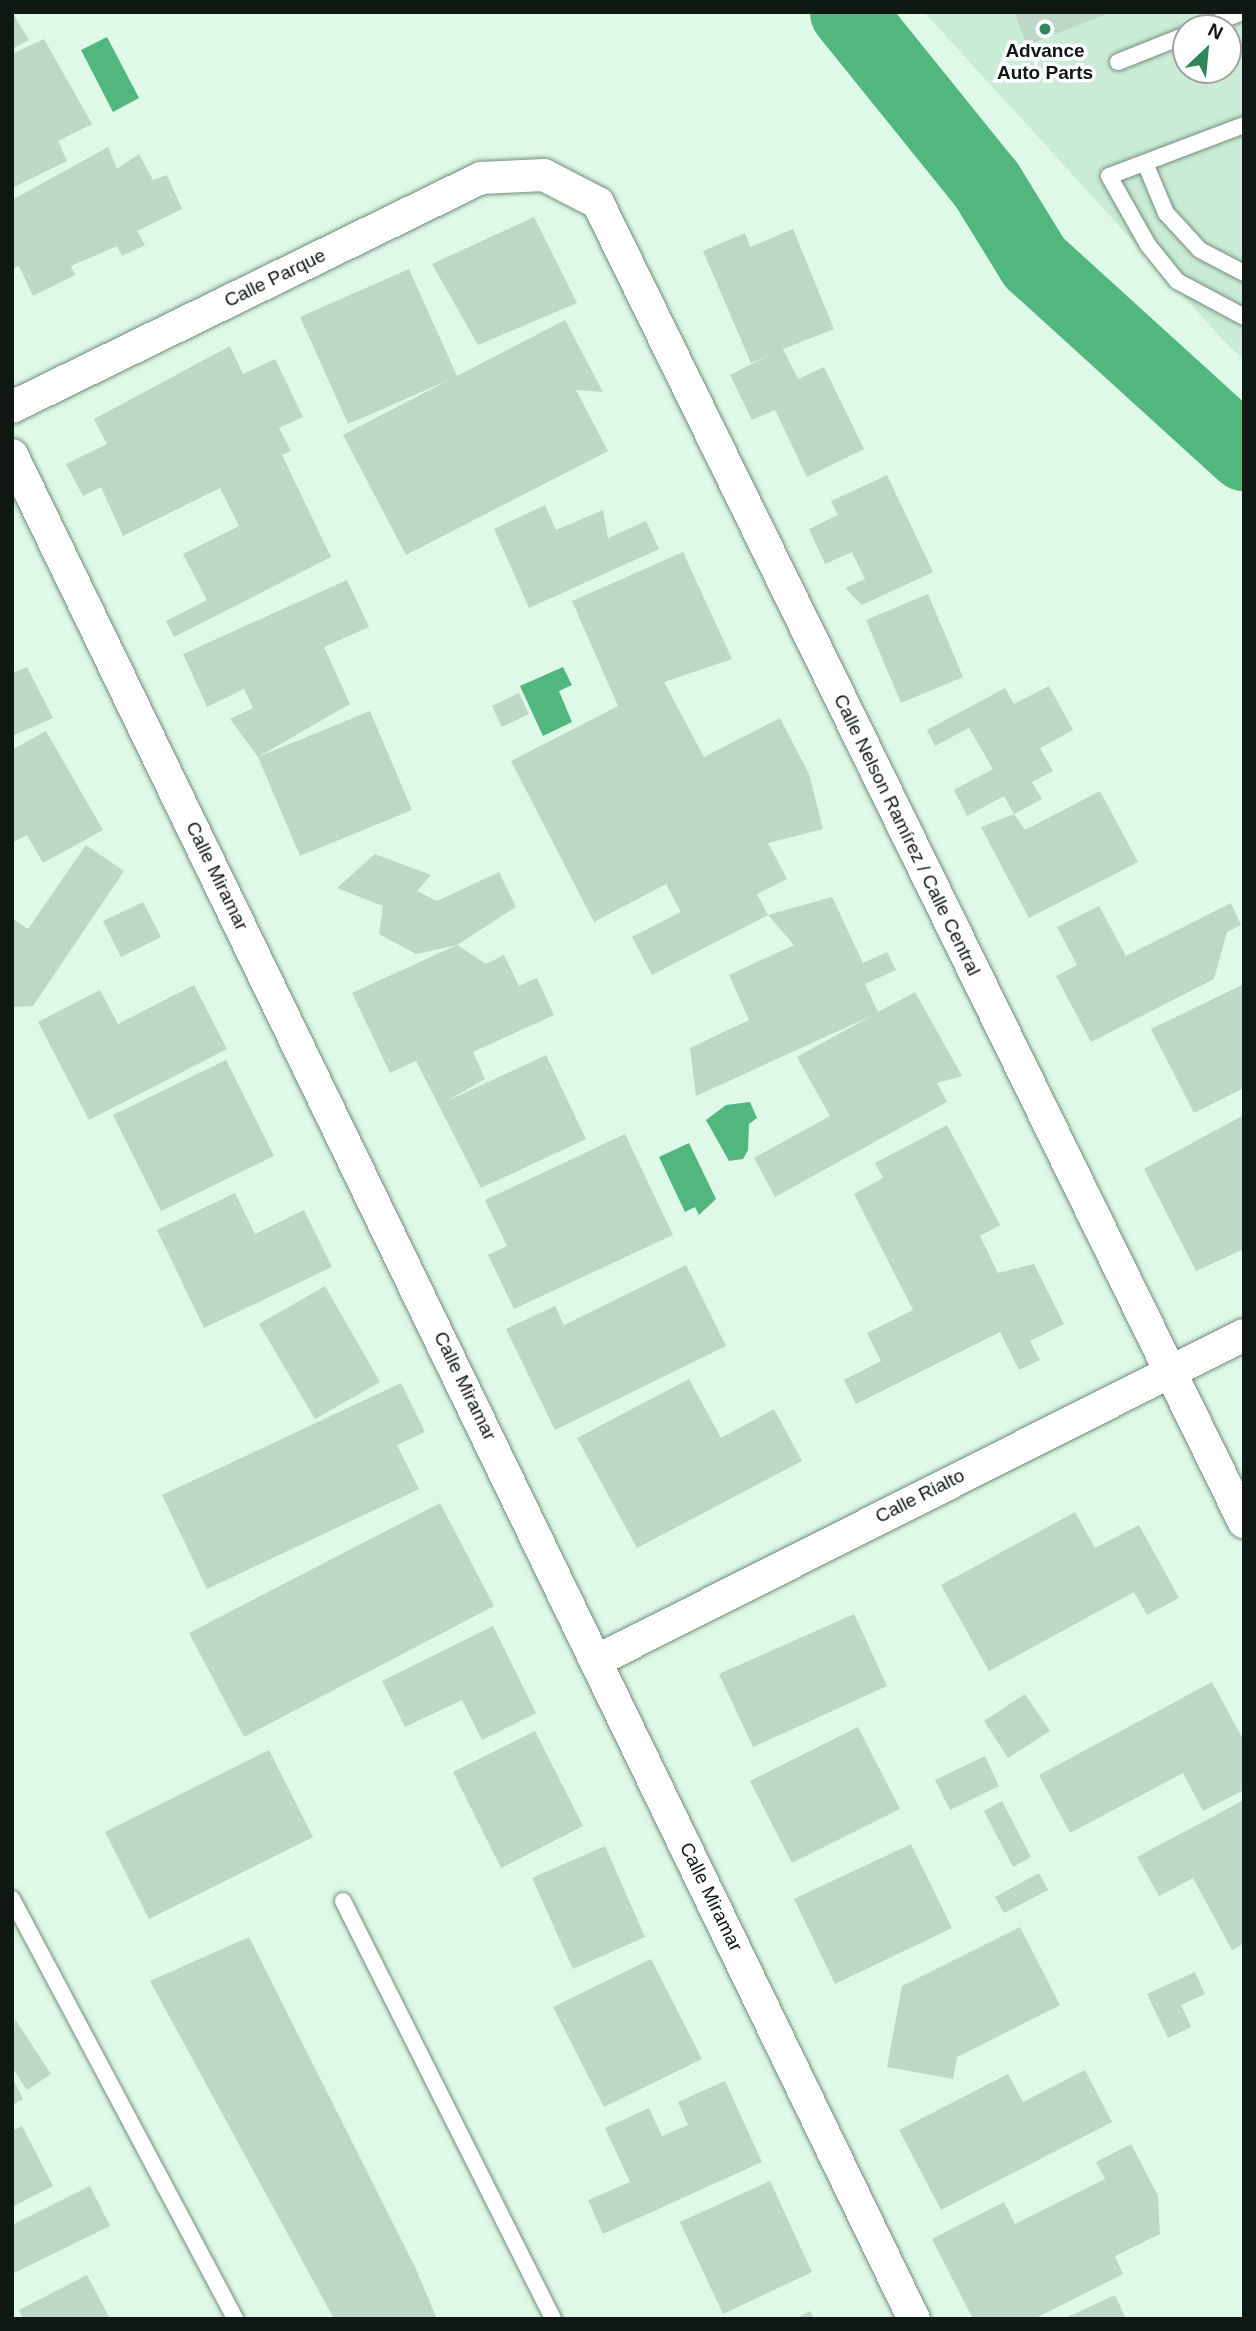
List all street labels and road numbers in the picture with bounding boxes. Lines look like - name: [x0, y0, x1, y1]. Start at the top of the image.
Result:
- street label: Calle Parque: [221, 244, 329, 312]
- street label: Calle Nelson Ramírez / Calle Central: [829, 690, 985, 980]
- street label: Calle Miramar: [181, 818, 253, 934]
- street label: Calle Miramar: [429, 1328, 501, 1444]
- street label: Calle Rialto: [872, 1464, 968, 1528]
- street label: Calle Miramar: [675, 1839, 747, 1955]

